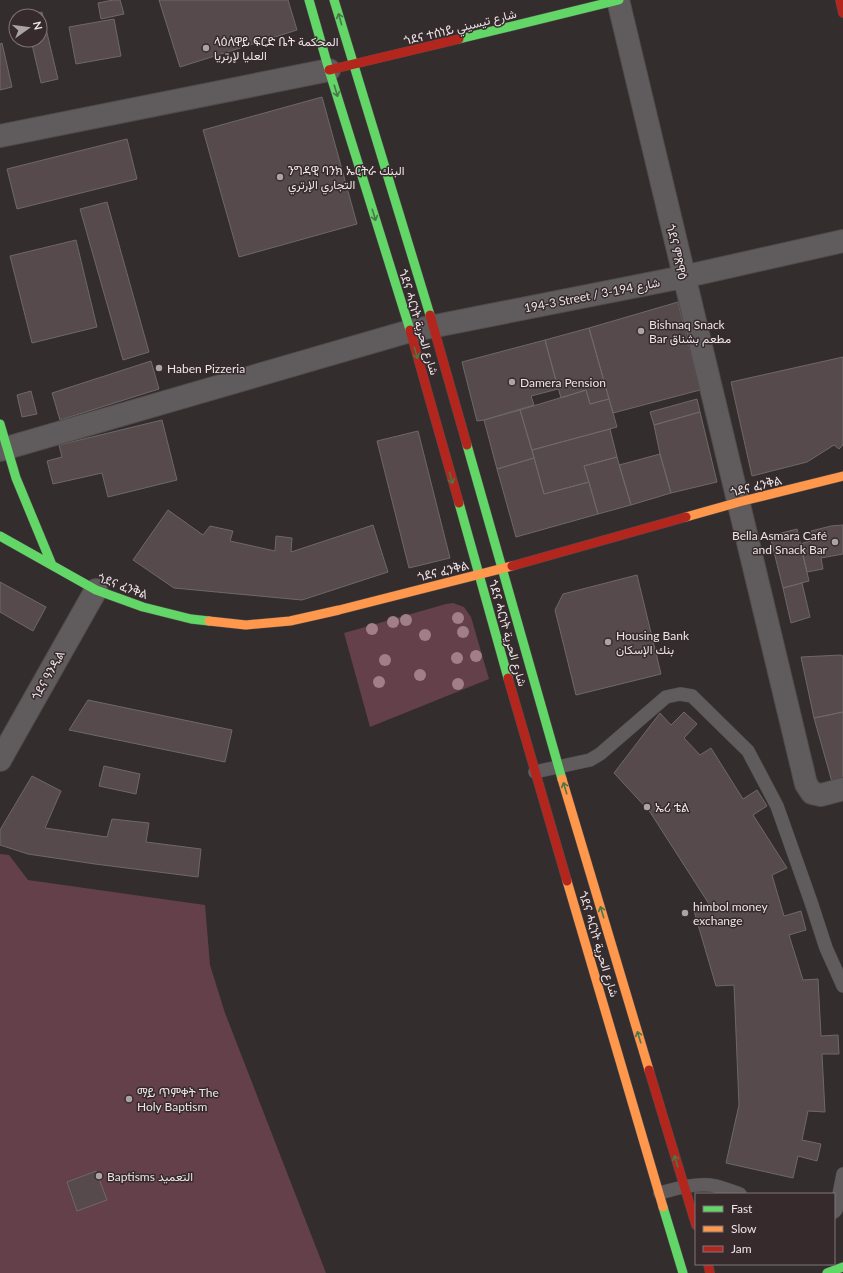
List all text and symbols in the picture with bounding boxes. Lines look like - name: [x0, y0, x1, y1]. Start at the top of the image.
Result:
- street label: ጎደና ተሰነይ شارع تيسيني: [402, 6, 519, 51]
- north arrow: [8, 8, 48, 48]
- one-way arrow: [336, 13, 343, 26]
- text: N: [31, 20, 46, 31]
- place label: ላዕለዋይ ፍርድ ቤት المحكمة العليا لإرتريا: [214, 34, 338, 64]
- marker: ላዕለዋይ ፍርድ ቤት المحكمة العليا لإرتريا: [201, 43, 211, 53]
- one-way arrow: [333, 85, 340, 98]
- place label: ንግዳዊ ባንክ ኤርትራ البنك التجاري الإرتري: [288, 163, 405, 195]
- marker: ንግዳዊ ባንክ ኤርትራ البنك التجاري الإرتري: [275, 172, 285, 182]
- one-way arrow: [371, 209, 378, 222]
- street label: ጎደና ምጽዋዕ: [663, 223, 691, 281]
- street label: ጎደና ሓርነት شارع الحرية: [394, 267, 442, 377]
- street label: 194-3 Street / شارع 194-3: [523, 274, 662, 318]
- place label: Bishnaq Snack Bar مطعم بشناق: [649, 317, 731, 347]
- marker: Bishnaq Snack Bar مطعم بشناق: [636, 326, 646, 336]
- one-way arrow: [413, 346, 420, 359]
- place label: Haben Pizzeria: [167, 361, 245, 376]
- marker: Haben Pizzeria: [154, 363, 164, 373]
- place label: Damera Pension: [520, 375, 606, 390]
- marker: Damera Pension: [507, 377, 517, 387]
- one-way arrow: [448, 472, 455, 485]
- street label: ጎደና ፈንቅል: [729, 472, 783, 500]
- place label: Bella Asmara Café and Snack Bar: [732, 528, 828, 557]
- marker: Bella Asmara Café and Snack Bar: [830, 537, 840, 547]
- street label: ጎደና ፈንቅል: [416, 557, 470, 585]
- street label: ጎደና ፈንቅል: [96, 570, 150, 602]
- street label: ጎደና ሓርነት شارع الحرية: [484, 578, 530, 689]
- place label: Housing Bank بنك الإسكان: [616, 628, 690, 658]
- marker: Housing Bank بنك الإسكان: [603, 637, 613, 647]
- street label: ጎደና ዓንዲል: [28, 648, 68, 702]
- one-way arrow: [560, 782, 568, 794]
- place label: ኤሪ ቴል: [655, 800, 689, 815]
- marker: ኤሪ ቴል: [642, 802, 652, 812]
- street label: ጎደና ሓርነት شارع الحرية: [574, 889, 622, 999]
- place label: himbol money exchange: [693, 899, 768, 928]
- one-way arrow: [598, 906, 605, 919]
- marker: himbol money exchange: [680, 908, 690, 918]
- one-way arrow: [635, 1031, 642, 1044]
- place label: ማይ ጥምቀት The Holy Baptism: [137, 1085, 219, 1114]
- marker: ማይ ጥምቀት The Holy Baptism: [124, 1094, 134, 1104]
- one-way arrow: [672, 1155, 679, 1168]
- place label: Baptisms التعميد: [107, 1169, 193, 1184]
- marker: Baptisms التعميد: [94, 1171, 104, 1181]
- legend: [695, 1193, 835, 1265]
- text: Fast: [731, 1201, 753, 1216]
- text: Slow: [731, 1221, 757, 1236]
- text: Jam: [731, 1241, 752, 1256]

